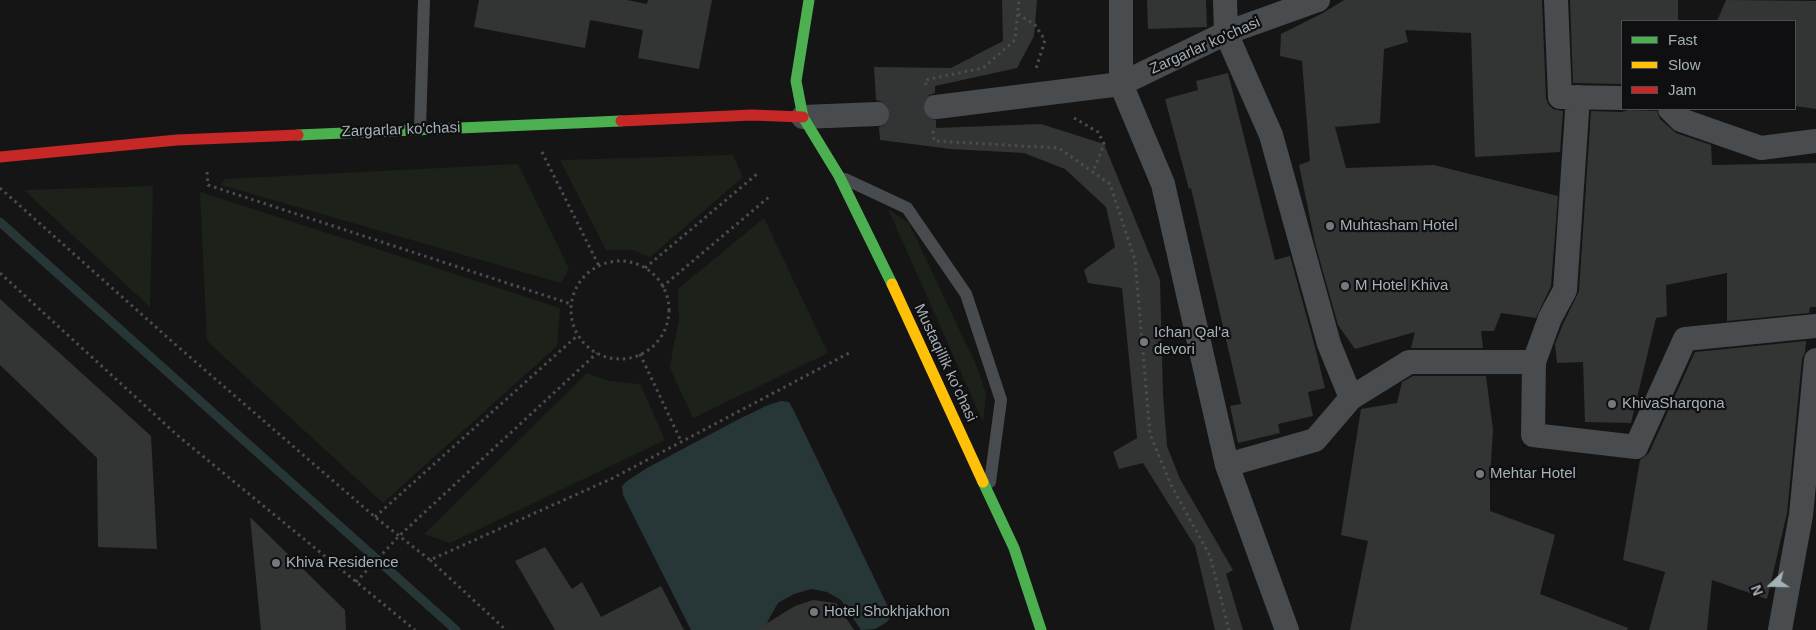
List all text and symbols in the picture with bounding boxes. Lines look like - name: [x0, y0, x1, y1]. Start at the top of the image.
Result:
- street label: Zargarlar ko'chasi: [1147, 14, 1263, 78]
- legend: [1621, 20, 1796, 110]
- text: Fast: [1668, 31, 1697, 48]
- text: Slow: [1668, 56, 1701, 73]
- text: Jam: [1668, 81, 1696, 98]
- street label: Zargarlar ko'chasi: [341, 119, 461, 141]
- place label: Muhtasham Hotel: [1340, 217, 1458, 235]
- marker: Muhtasham Hotel: [1324, 220, 1336, 232]
- place label: M Hotel Khiva: [1355, 277, 1448, 295]
- marker: M Hotel Khiva: [1339, 280, 1351, 292]
- street label: Mustaqillik ko'chasi: [910, 301, 980, 425]
- place label: Ichan Qal'a devori: [1154, 324, 1229, 359]
- marker: Ichan Qal'a devori: [1138, 336, 1150, 348]
- place label: KhivaSharqona: [1622, 395, 1725, 413]
- marker: KhivaSharqona: [1606, 398, 1618, 410]
- place label: Mehtar Hotel: [1490, 465, 1576, 483]
- marker: Mehtar Hotel: [1474, 468, 1486, 480]
- place label: Khiva Residence: [286, 554, 399, 572]
- marker: Khiva Residence: [270, 557, 282, 569]
- north arrow: [1746, 560, 1796, 610]
- text: N: [1748, 583, 1766, 598]
- place label: Hotel Shokhjakhon: [824, 603, 950, 621]
- marker: Hotel Shokhjakhon: [808, 606, 820, 618]

